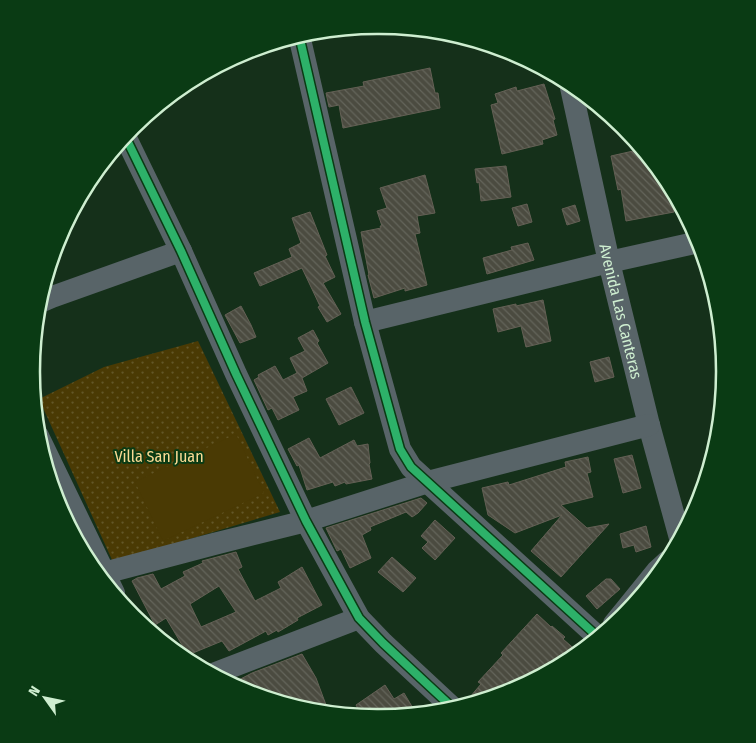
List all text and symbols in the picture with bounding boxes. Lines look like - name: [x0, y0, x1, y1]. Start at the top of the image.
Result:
- street label: Avenida Las Canteras: [595, 242, 646, 381]
- park label: Villa San Juan: [114, 447, 204, 466]
- north arrow: [20, 673, 70, 723]
- text: N: [25, 683, 44, 699]

